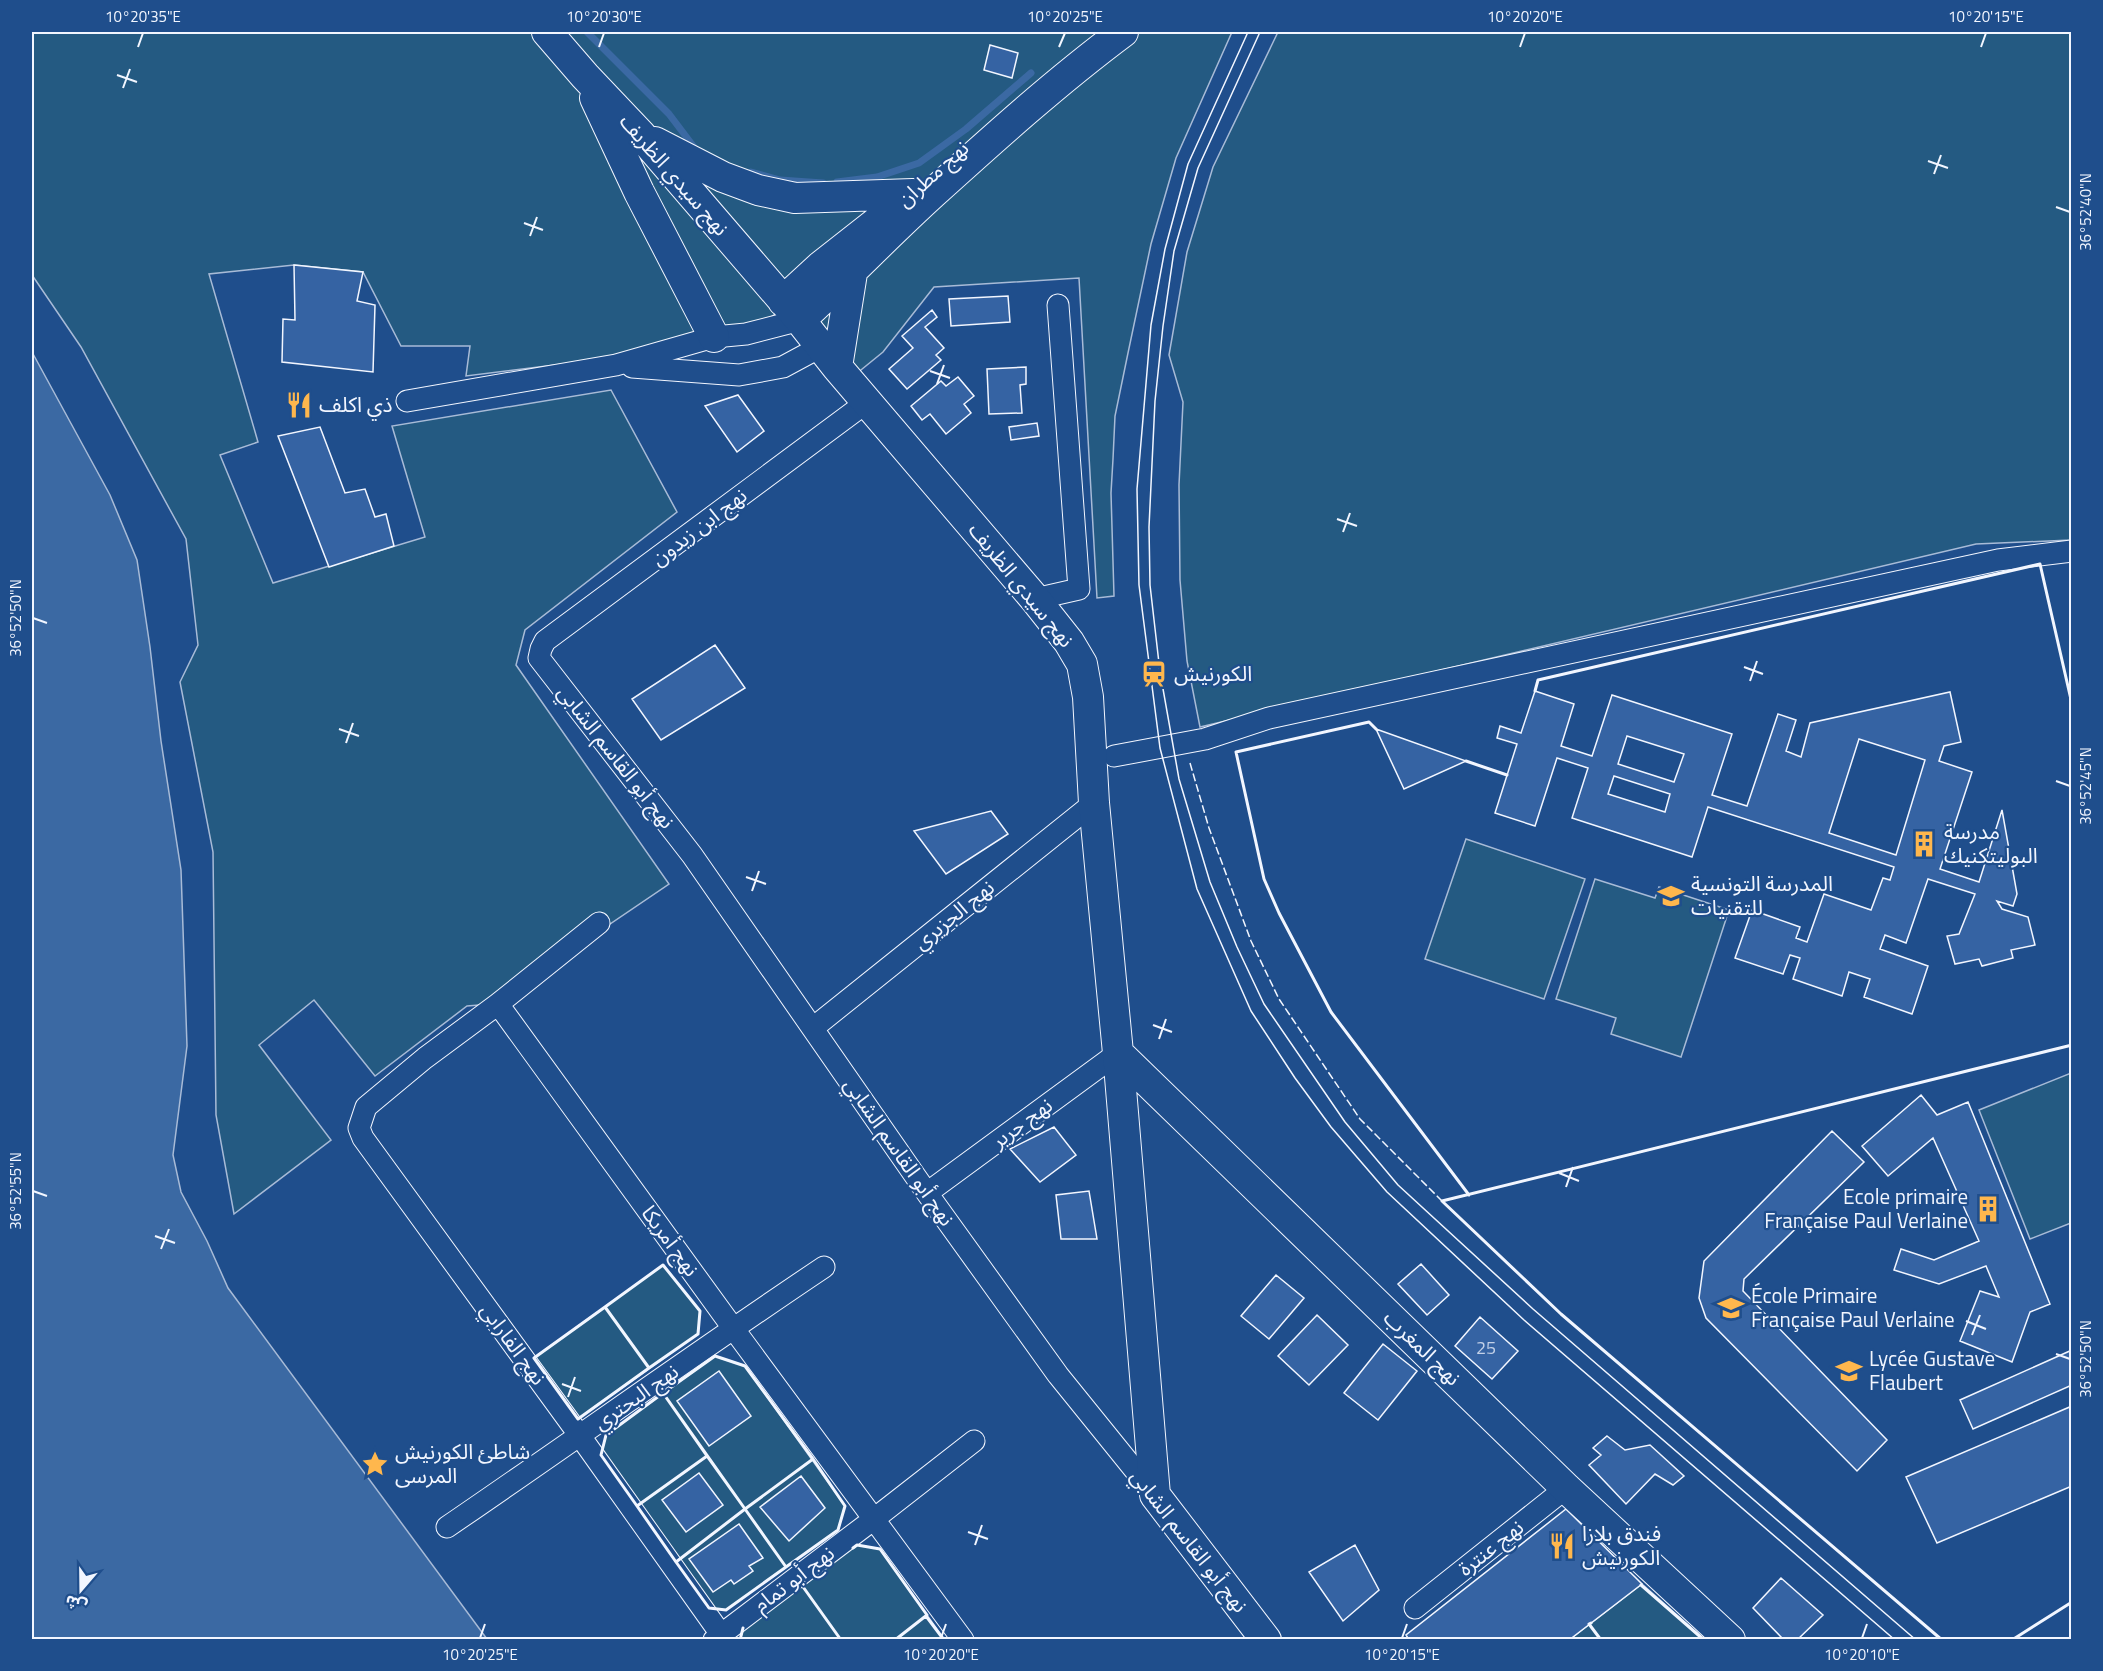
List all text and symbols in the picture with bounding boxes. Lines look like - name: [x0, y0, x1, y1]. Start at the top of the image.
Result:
- text: 10°20'35"E: [105, 5, 181, 28]
- text: 10°20'30"E: [566, 5, 642, 28]
- text: 10°20'25"E: [1027, 5, 1103, 28]
- text: 10°20'20"E: [1487, 5, 1563, 28]
- text: 10°20'15"E: [1948, 5, 2024, 28]
- street label: نهج سيدي الظريف: [612, 106, 737, 243]
- street label: نهج مطران: [889, 132, 976, 214]
- text: 36°52'40"N: [2074, 173, 2097, 251]
- place label: ذي اكلف: [319, 388, 393, 421]
- restaurant icon: ذي اكلف: [284, 390, 314, 420]
- street label: نهج ابن زيدون: [643, 479, 753, 573]
- street label: نهج سيدي الظريف: [961, 515, 1082, 654]
- text: 36°52'50"N: [4, 579, 27, 657]
- place label: الكورنيش: [1174, 657, 1252, 689]
- station icon: الكورنيش: [1139, 659, 1169, 689]
- street label: نهج أبو القاسم الشابي: [550, 678, 683, 836]
- text: 36°52'45"N: [2074, 747, 2097, 825]
- place label: مدرسة البوليتكنيك: [1944, 815, 2038, 871]
- building icon: مدرسة البوليتكنيك: [1909, 829, 1939, 859]
- place label: المدرسة التونسية للتقنيات: [1691, 867, 1833, 923]
- street label: نهج الجزيري: [906, 871, 1002, 958]
- school or university icon: المدرسة التونسية للتقنيات: [1656, 881, 1686, 911]
- street label: نهج أبو القاسم الشابي: [836, 1071, 963, 1233]
- street label: نهج جرير: [983, 1089, 1059, 1156]
- text: 36°52'55"N: [4, 1152, 27, 1230]
- place label: Ecole primaire Française Paul Verlaine: [1764, 1180, 1968, 1236]
- building icon: Ecole primaire Française Paul Verlaine: [1973, 1194, 2003, 1224]
- street label: نهج أمريكا: [634, 1198, 708, 1283]
- place label: École Primaire Française Paul Verlaine: [1751, 1279, 1955, 1335]
- school or university icon: École Primaire Française Paul Verlaine: [1716, 1293, 1746, 1323]
- street label: نهج الفارابي: [472, 1296, 555, 1392]
- street label: نهج المغرب: [1377, 1302, 1469, 1393]
- text: 36°52'50"N: [2074, 1320, 2097, 1398]
- house number: 25: [1476, 1334, 1496, 1361]
- place label: Lycée Gustave Flaubert: [1869, 1342, 1995, 1398]
- street label: نهج البحتري: [586, 1355, 685, 1438]
- school or university icon: Lycée Gustave Flaubert: [1834, 1356, 1864, 1386]
- place label: شاطئ الكورنيش المرسى: [395, 1435, 530, 1491]
- place icon: شاطئ الكورنيش المرسى: [360, 1449, 390, 1479]
- street label: نهج أبو القاسم الشابي: [1123, 1462, 1256, 1620]
- street label: نهج عنترة: [1451, 1511, 1530, 1583]
- place label: فندق بلازا الكورنيش: [1582, 1517, 1661, 1573]
- restaurant icon: فندق بلازا الكورنيش: [1547, 1531, 1577, 1561]
- street label: نهج أبو تمام: [746, 1537, 841, 1620]
- north arrow: [51, 1560, 111, 1620]
- text: ش: [61, 1589, 90, 1619]
- text: 10°20'25"E: [442, 1643, 518, 1666]
- text: 10°20'20"E: [903, 1643, 979, 1666]
- text: 10°20'15"E: [1364, 1643, 1440, 1666]
- text: 10°20'10"E: [1824, 1643, 1900, 1666]

